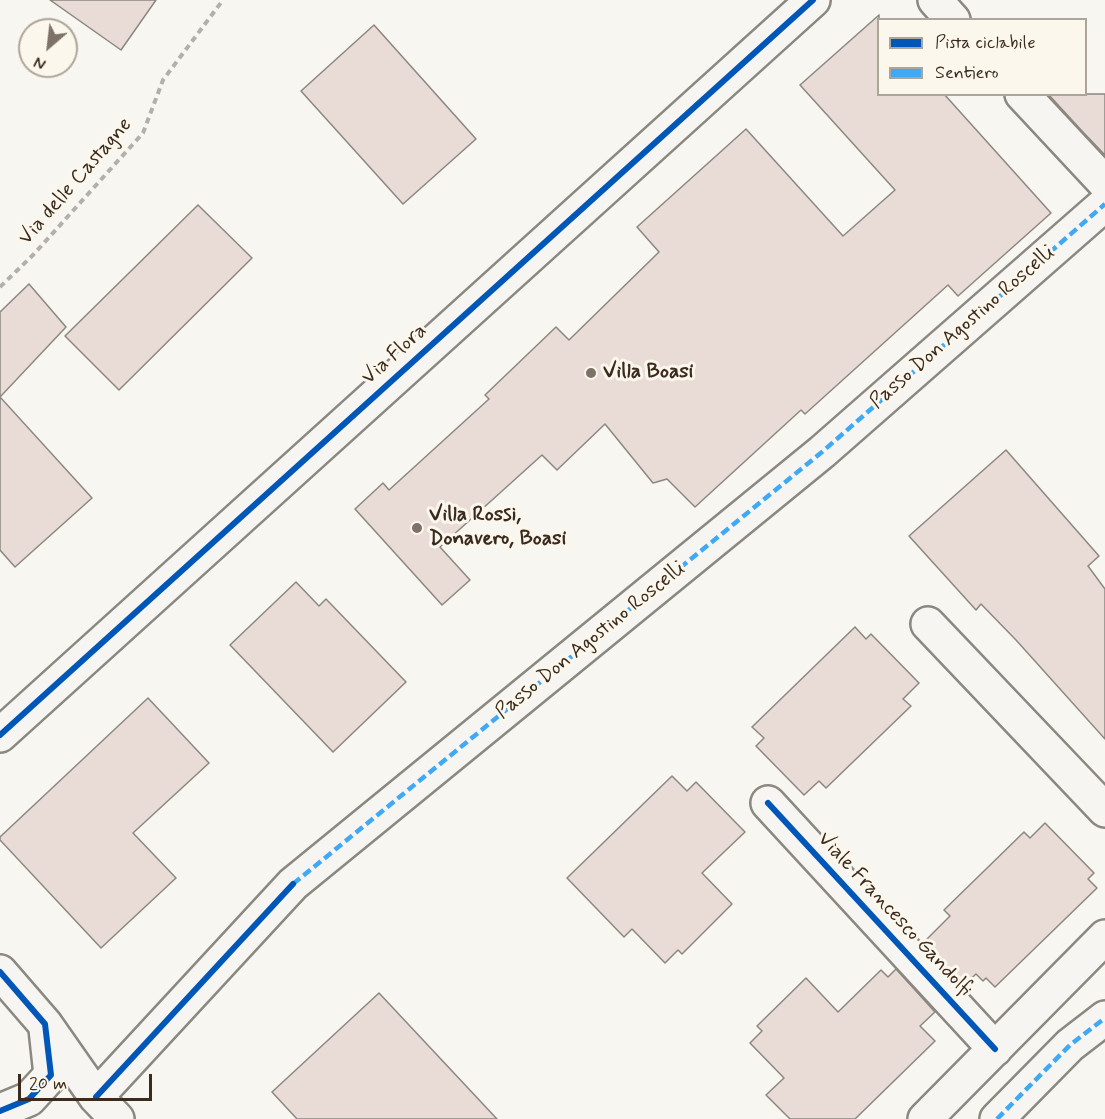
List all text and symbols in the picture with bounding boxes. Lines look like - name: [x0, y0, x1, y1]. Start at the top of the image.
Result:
- north arrow: [18, 18, 78, 78]
- legend: [877, 18, 1087, 96]
- text: Pista ciclabile: [935, 31, 1036, 55]
- text: N: [31, 51, 50, 74]
- text: Sentiero: [935, 61, 999, 85]
- street label: Via delle Castagne: [14, 113, 138, 251]
- street label: Passo Don Agostino Roscelli: [865, 241, 1061, 415]
- street label: Via Flora: [357, 319, 433, 391]
- place label: Villa Boasi: [603, 360, 693, 386]
- marker: Villa Boasi: [584, 366, 598, 380]
- place label: Villa Rossi, Donavero, Boasi: [429, 503, 566, 553]
- marker: Villa Rossi, Donavero, Boasi: [410, 521, 424, 535]
- street label: Passo Don Agostino Roscelli: [491, 557, 691, 725]
- street label: Viale Francesco Gandolfi: [811, 827, 977, 1003]
- scale bar: [21, 1062, 154, 1100]
- text: 20 m: [29, 1072, 67, 1096]

